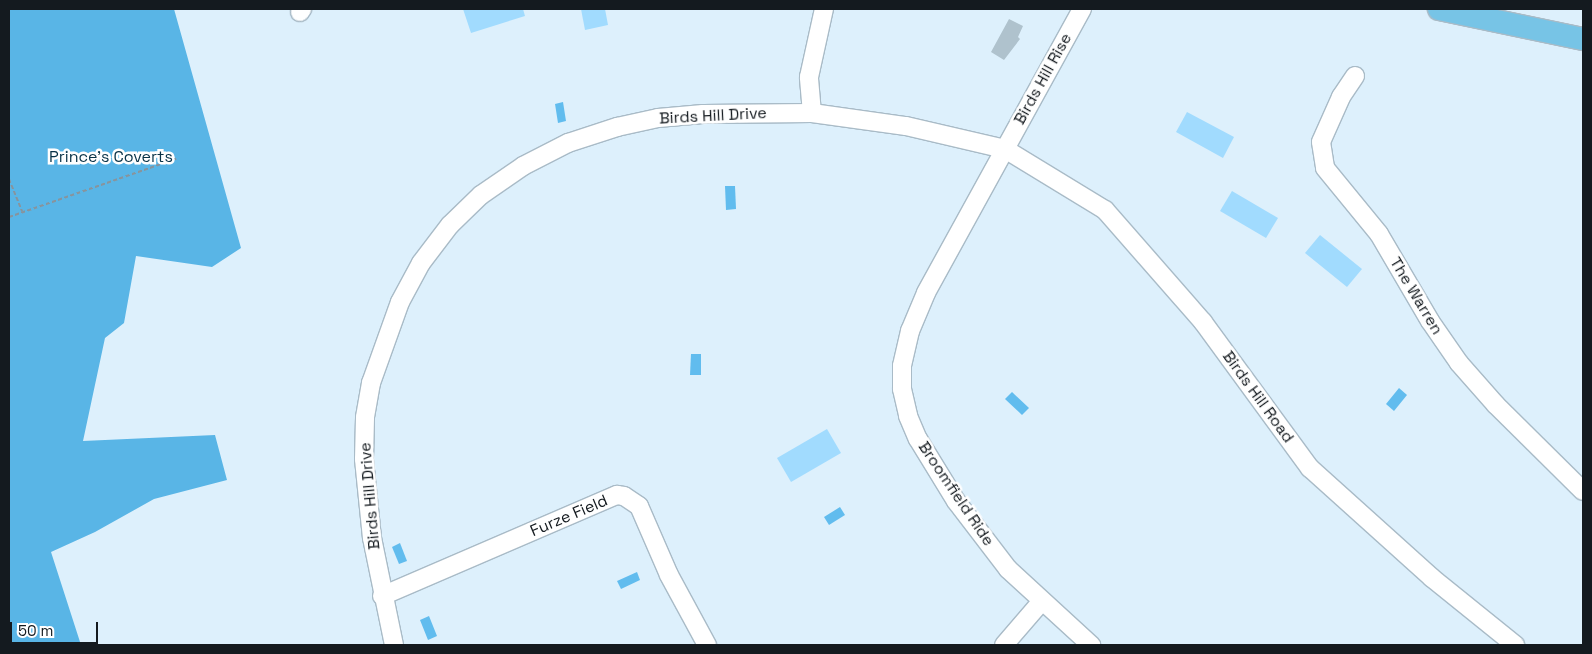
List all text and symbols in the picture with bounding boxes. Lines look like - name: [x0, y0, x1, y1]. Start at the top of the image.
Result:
- street label: Birds Hill Rise: [1010, 30, 1076, 128]
- street label: Birds Hill Drive: [659, 104, 767, 128]
- park label: Prince's Coverts: [49, 147, 173, 167]
- street label: The Warren: [1385, 254, 1447, 338]
- street label: Birds Hill Road: [1218, 347, 1298, 447]
- street label: Broomfield Ride: [914, 438, 998, 550]
- street label: Birds Hill Drive: [356, 441, 384, 551]
- street label: Furze Field: [527, 491, 611, 541]
- scale bar: [12, 612, 100, 644]
- text: 50 m: [18, 621, 53, 640]

